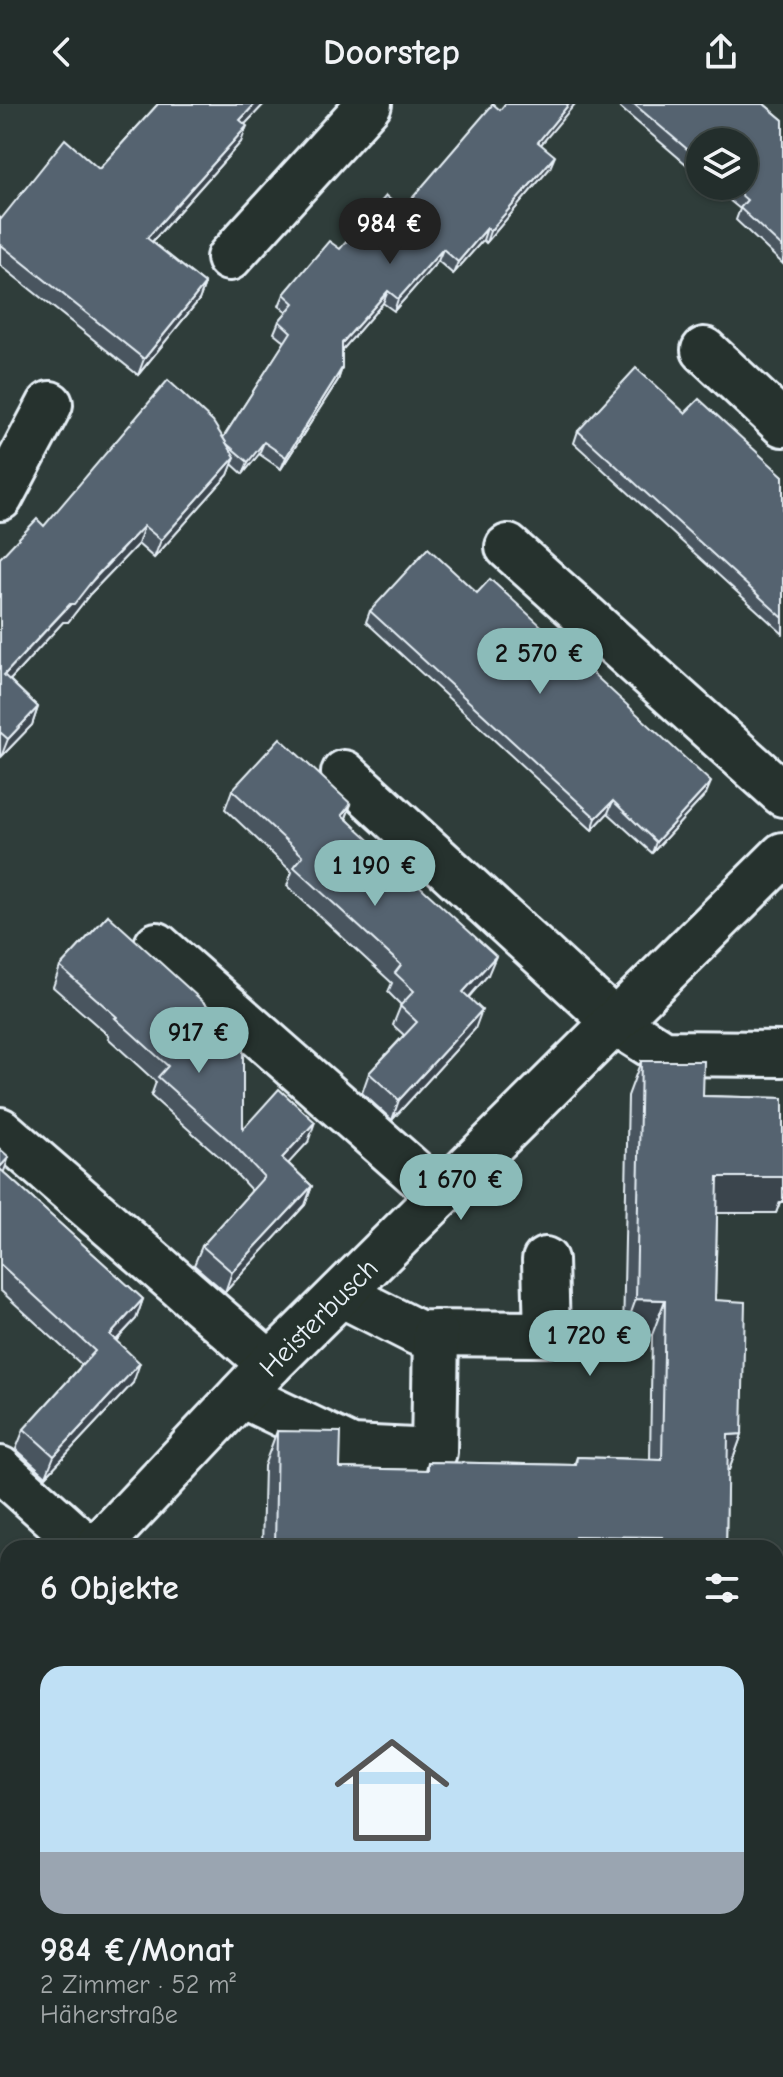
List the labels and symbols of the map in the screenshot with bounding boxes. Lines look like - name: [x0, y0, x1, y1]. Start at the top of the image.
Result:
- pin: 984 €: [334, 198, 446, 266]
- pin: 2 570 €: [466, 628, 614, 696]
- pin: 1 190 €: [301, 840, 449, 908]
- pin: 917 €: [143, 1007, 255, 1075]
- pin: 1 670 €: [387, 1154, 535, 1222]
- street label: Heisterbusch: [253, 1252, 384, 1383]
- pin: 1 720 €: [516, 1310, 664, 1378]

